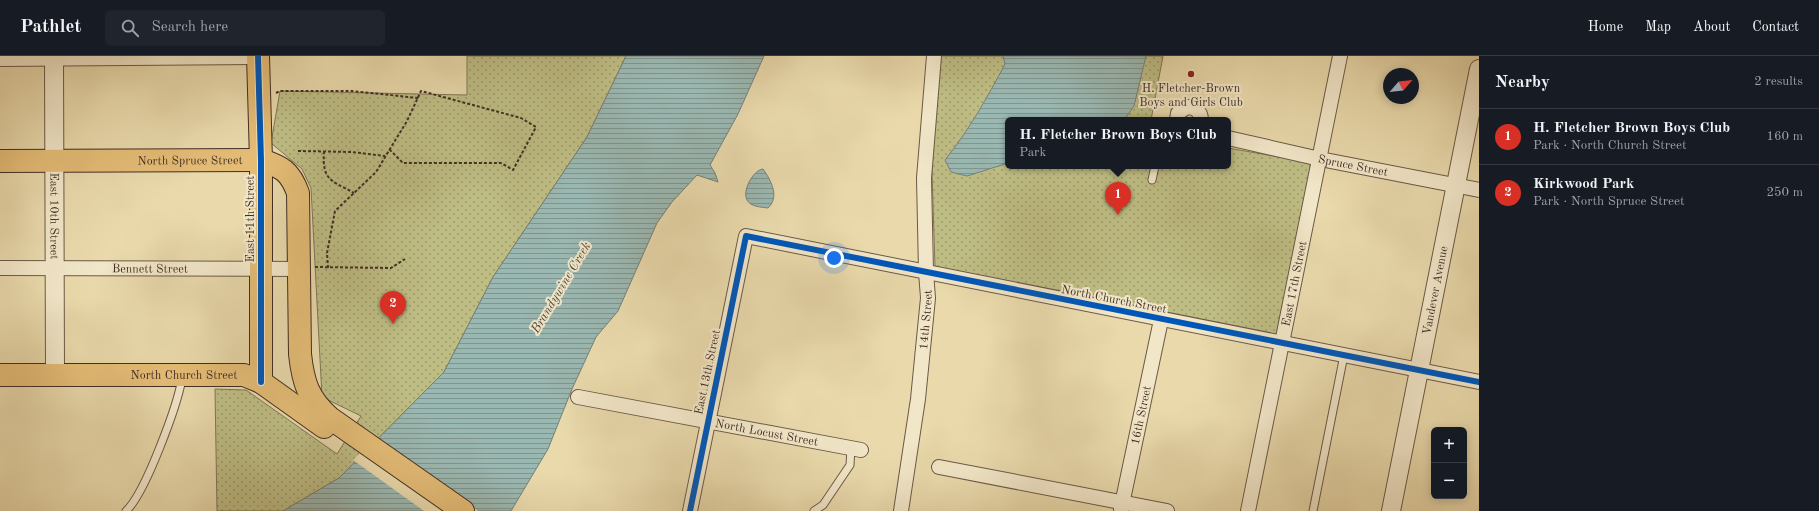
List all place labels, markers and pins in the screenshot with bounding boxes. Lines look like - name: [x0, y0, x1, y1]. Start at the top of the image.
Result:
- marker: H. Fletcher-Brown Boys and Girls Club: [1186, 69, 1196, 79]
- place label: H. Fletcher-Brown Boys and Girls Club: [1139, 83, 1243, 109]
- pin: 1: [1105, 182, 1131, 215]
- pin: 2: [380, 291, 406, 324]

